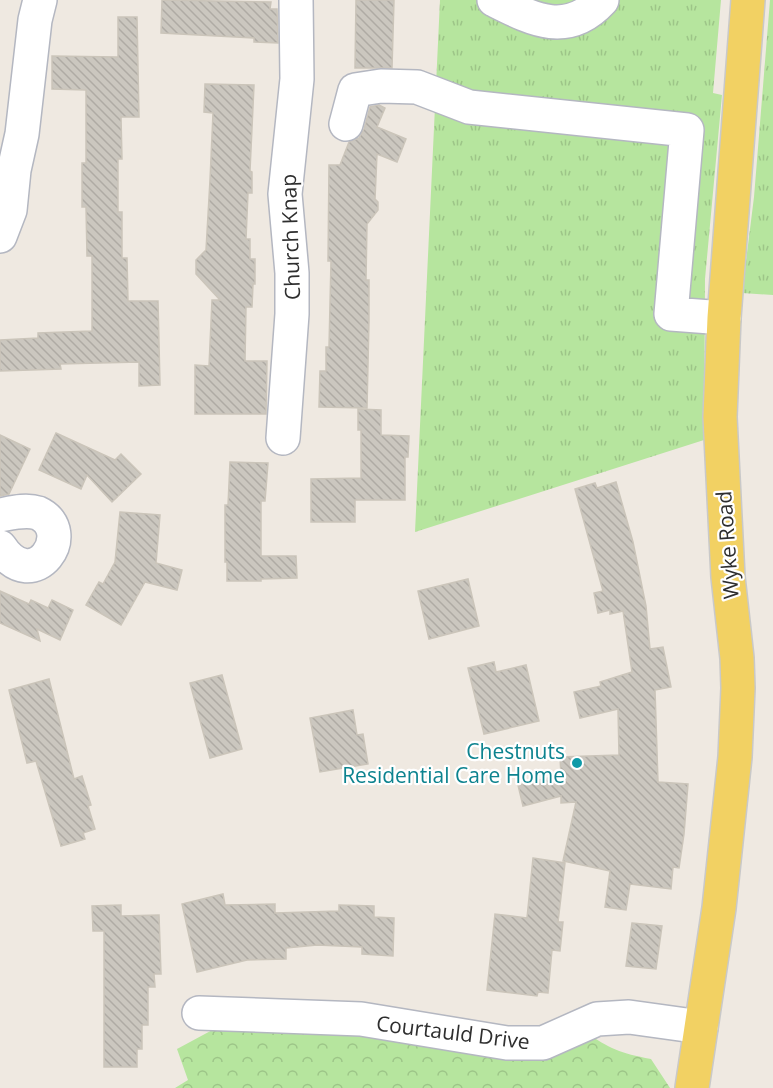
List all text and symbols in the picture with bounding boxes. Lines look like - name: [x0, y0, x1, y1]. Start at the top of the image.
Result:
- street label: Church Knap: [274, 173, 306, 301]
- street label: Wyke Road: [709, 490, 745, 600]
- place label: Chestnuts Residential Care Home: [342, 737, 565, 789]
- marker: Chestnuts Residential Care Home: [570, 756, 584, 770]
- street label: Courtauld Drive: [375, 1009, 531, 1055]

